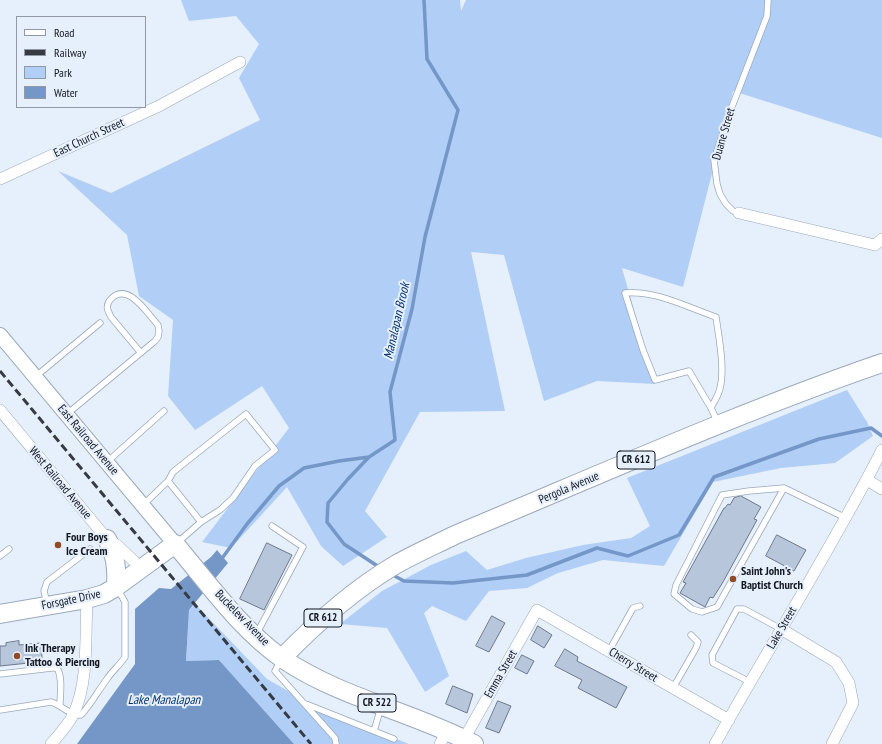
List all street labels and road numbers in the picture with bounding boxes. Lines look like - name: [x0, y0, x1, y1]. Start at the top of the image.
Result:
- street label: Duane Street: [710, 106, 738, 162]
- street label: East Church Street: [51, 115, 127, 161]
- street label: East Railroad Avenue: [54, 402, 122, 478]
- street label: West Railroad Avenue: [26, 444, 94, 522]
- road number: CR 612: [617, 451, 655, 469]
- street label: Pergola Avenue: [537, 469, 601, 507]
- street label: Forsgate Drive: [40, 587, 102, 613]
- street label: Buckelew Avenue: [212, 587, 272, 649]
- street label: Lake Street: [764, 604, 800, 652]
- road number: CR 612: [304, 609, 342, 627]
- street label: Cherry Street: [606, 645, 660, 685]
- street label: Emma Street: [482, 647, 520, 701]
- road number: CR 522: [358, 694, 396, 712]

